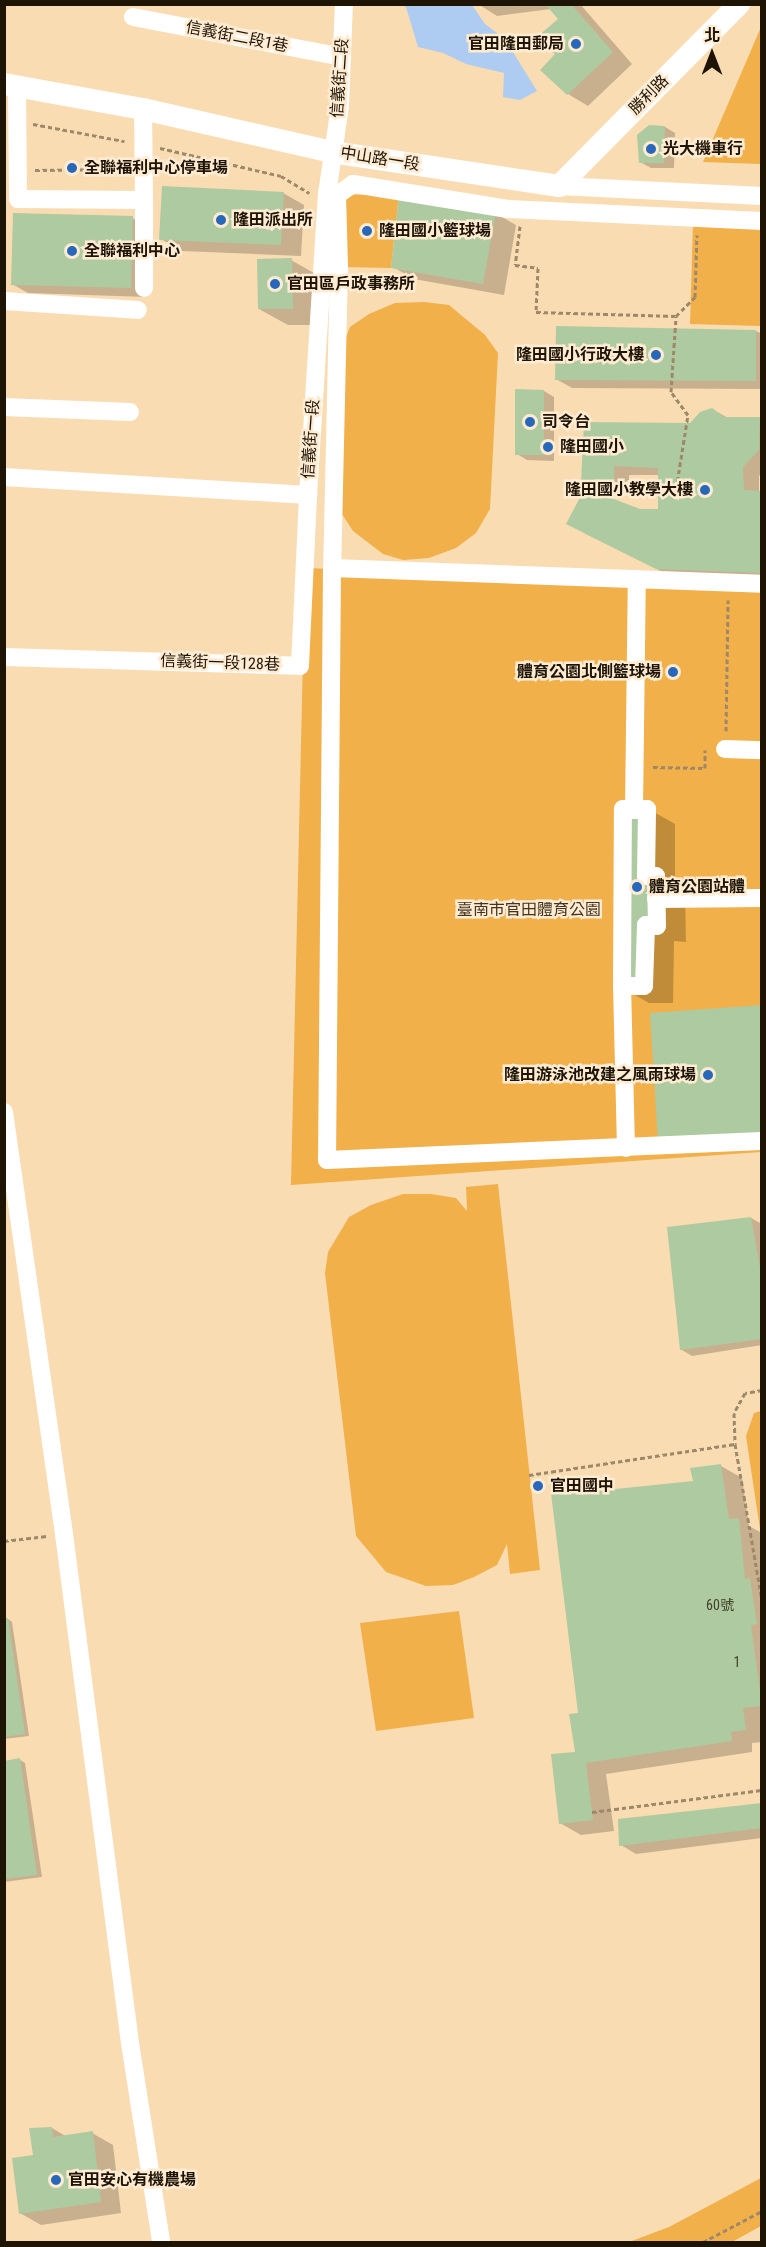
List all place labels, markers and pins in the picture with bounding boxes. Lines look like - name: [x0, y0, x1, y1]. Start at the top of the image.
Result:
- place label: 官田隆田郵局: [468, 34, 564, 54]
- marker: 官田隆田郵局: [569, 37, 583, 51]
- place label: 光大機車行: [663, 139, 743, 159]
- marker: 光大機車行: [644, 142, 658, 156]
- place label: 全聯福利中心停車場: [84, 158, 228, 178]
- marker: 全聯福利中心停車場: [65, 161, 79, 175]
- place label: 隆田派出所: [233, 210, 313, 230]
- marker: 隆田派出所: [214, 213, 228, 227]
- place label: 隆田國小籃球場: [379, 221, 491, 241]
- marker: 隆田國小籃球場: [360, 224, 374, 238]
- place label: 全聯福利中心: [84, 241, 180, 261]
- marker: 全聯福利中心: [65, 244, 79, 258]
- place label: 官田區戶政事務所: [287, 274, 415, 294]
- marker: 官田區戶政事務所: [268, 277, 282, 291]
- place label: 隆田國小行政大樓: [516, 345, 644, 365]
- marker: 隆田國小行政大樓: [649, 348, 663, 362]
- place label: 司令台: [542, 412, 590, 432]
- marker: 司令台: [523, 415, 537, 429]
- place label: 隆田國小: [560, 437, 624, 457]
- marker: 隆田國小: [541, 440, 555, 454]
- place label: 隆田國小教學大樓: [565, 480, 693, 500]
- marker: 隆田國小教學大樓: [698, 483, 712, 497]
- place label: 體育公園北側籃球場: [517, 662, 661, 682]
- marker: 體育公園北側籃球場: [666, 665, 680, 679]
- place label: 體育公園站體: [649, 877, 745, 897]
- marker: 體育公園站體: [630, 880, 644, 894]
- place label: 隆田游泳池改建之風雨球場: [504, 1065, 696, 1085]
- marker: 隆田游泳池改建之風雨球場: [701, 1068, 715, 1082]
- place label: 官田國中: [550, 1476, 614, 1496]
- marker: 官田國中: [531, 1479, 545, 1493]
- place label: 官田安心有機農場: [68, 2170, 196, 2190]
- marker: 官田安心有機農場: [49, 2173, 63, 2187]

